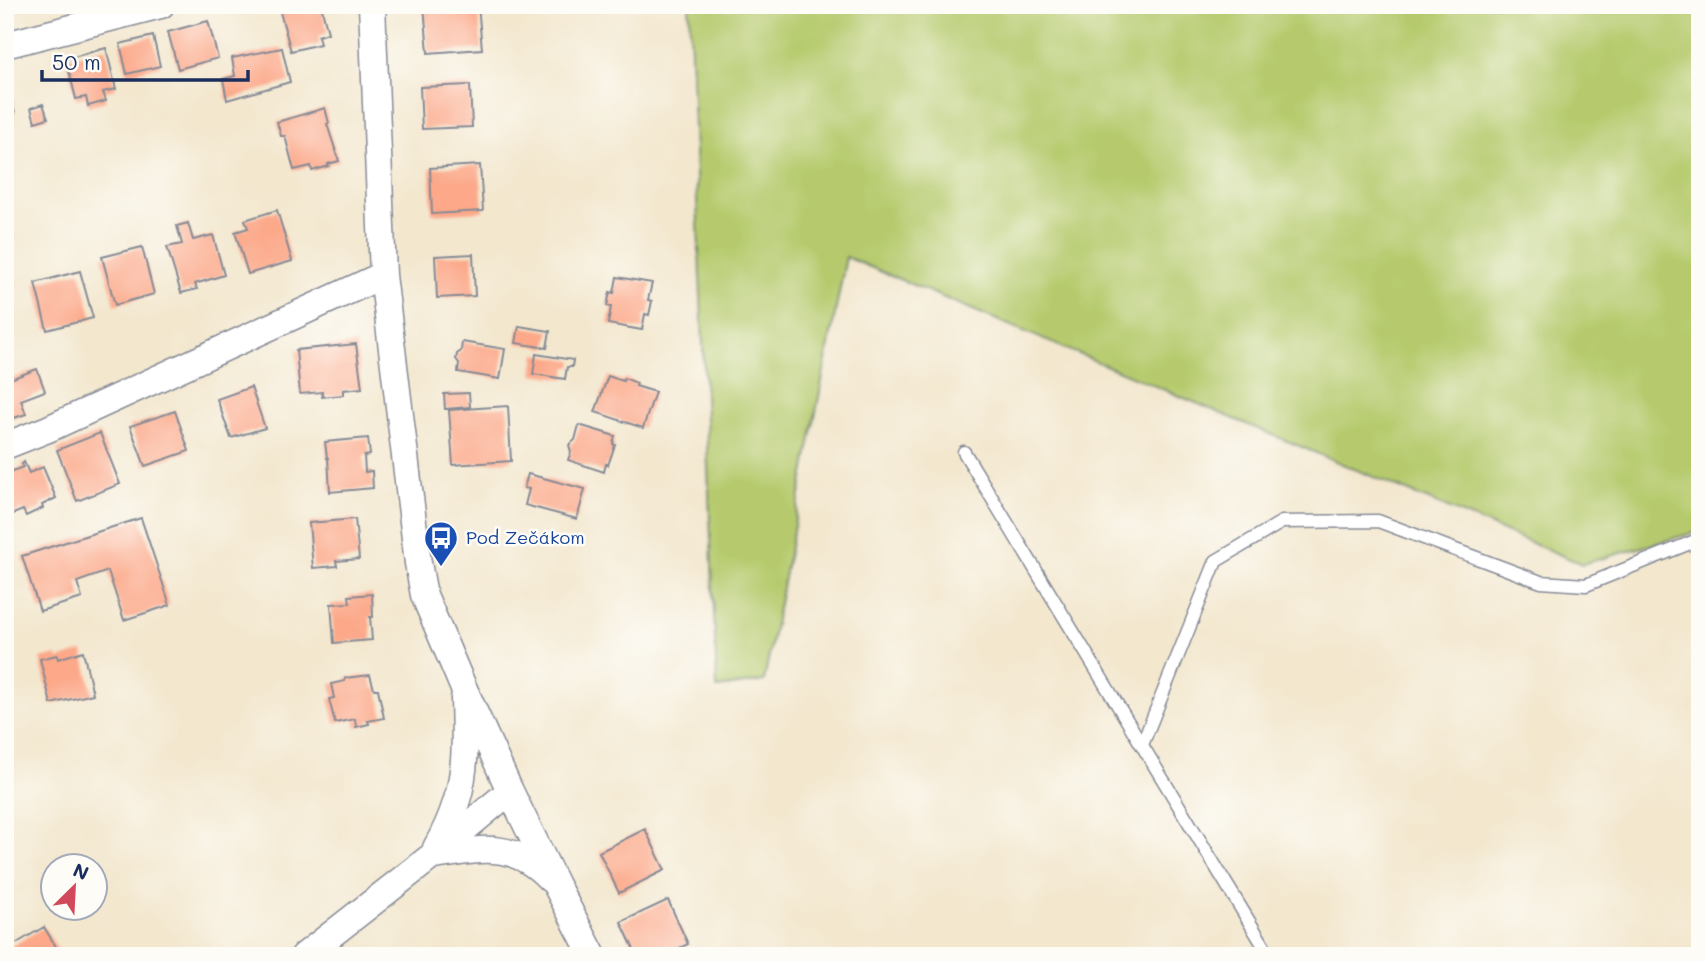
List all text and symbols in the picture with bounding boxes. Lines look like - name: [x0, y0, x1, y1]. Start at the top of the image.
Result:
- scale bar: [42, 38, 248, 82]
- text: 50 m: [52, 48, 101, 75]
- bus stop icon: Pod Zečákom: [422, 519, 460, 568]
- place label: Pod Zečákom: [466, 525, 584, 549]
- north arrow: [38, 852, 108, 922]
- text: N: [69, 857, 93, 885]

